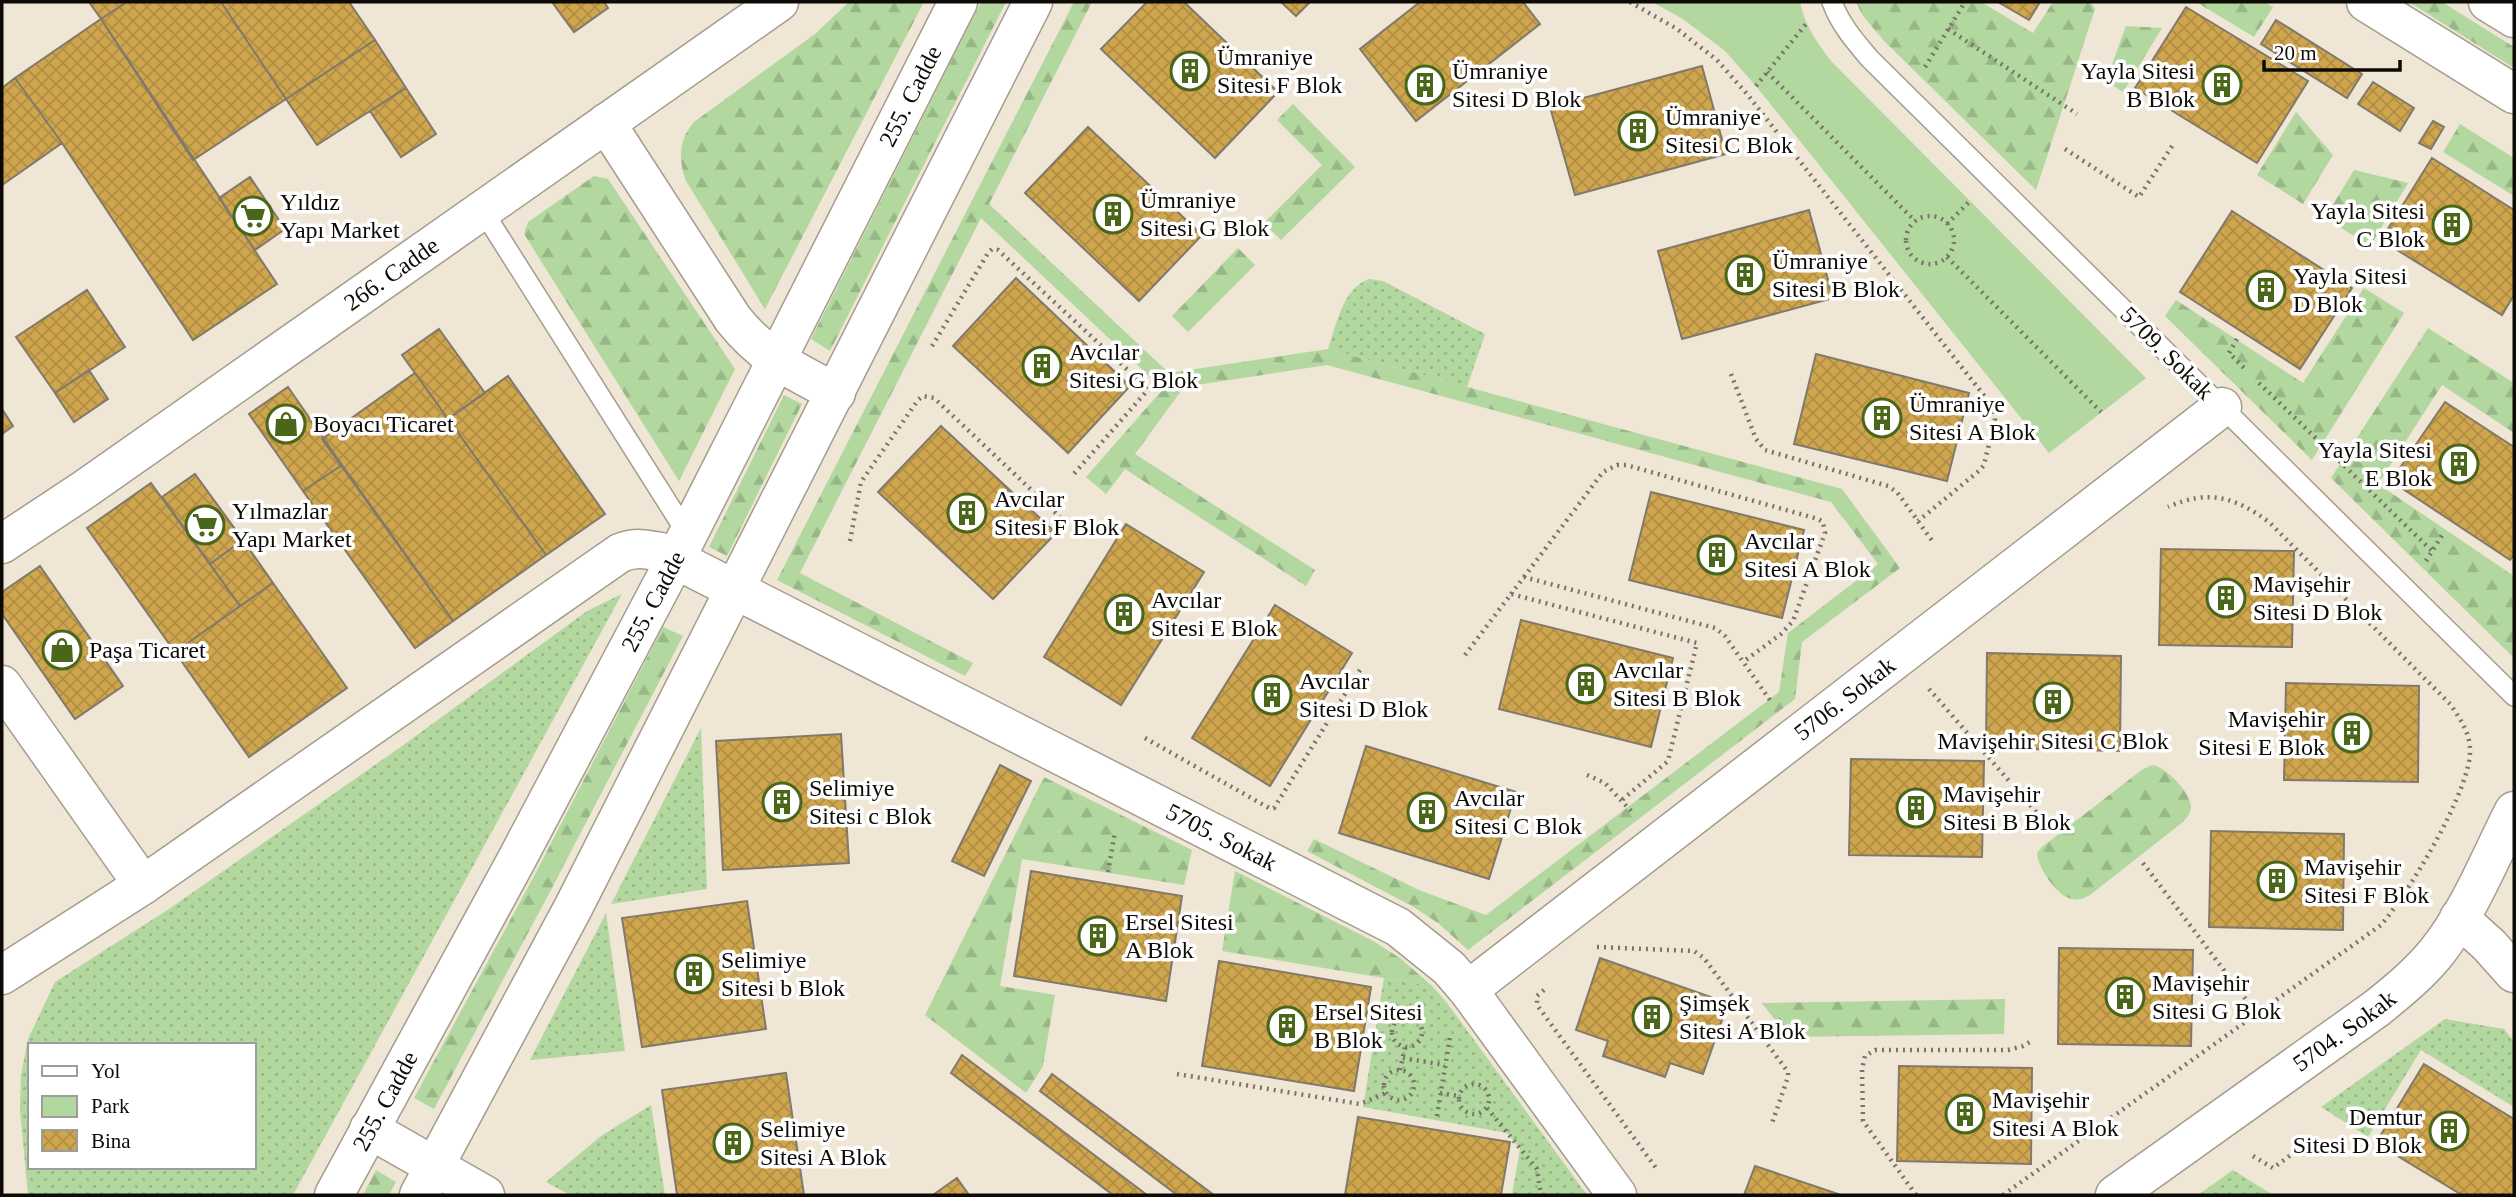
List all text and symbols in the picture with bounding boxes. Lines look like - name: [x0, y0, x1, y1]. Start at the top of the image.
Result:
- scale bar: [2264, 28, 2400, 72]
- street label: 255. Cadde: [874, 41, 947, 151]
- text: 20 m: [2274, 41, 2317, 65]
- place label: Ümraniye Sitesi F Blok: [1217, 44, 1342, 98]
- building icon: Ümraniye Sitesi F Blok: [1169, 50, 1211, 92]
- place label: Ümraniye Sitesi D Blok: [1452, 58, 1581, 112]
- place label: Yayla Sitesi B Blok: [2081, 58, 2195, 112]
- building icon: Ümraniye Sitesi D Blok: [1404, 64, 1446, 106]
- building icon: Yayla Sitesi B Blok: [2201, 64, 2243, 106]
- place label: Ümraniye Sitesi C Blok: [1665, 104, 1793, 158]
- building icon: Ümraniye Sitesi C Blok: [1617, 110, 1659, 152]
- place label: Ümraniye Sitesi G Blok: [1140, 187, 1269, 241]
- place label: Yıldız Yapı Market: [280, 189, 400, 243]
- building icon: Ümraniye Sitesi G Blok: [1092, 193, 1134, 235]
- supermarket icon: Yıldız Yapı Market: [232, 195, 274, 237]
- place label: Yayla Sitesi C Blok: [2311, 198, 2425, 252]
- building icon: Yayla Sitesi C Blok: [2431, 204, 2473, 246]
- street label: 266. Cadde: [339, 232, 444, 316]
- place label: Ümraniye Sitesi B Blok: [1772, 248, 1900, 302]
- building icon: Ümraniye Sitesi B Blok: [1724, 254, 1766, 296]
- place label: Yayla Sitesi D Blok: [2293, 263, 2408, 317]
- building icon: Yayla Sitesi D Blok: [2245, 269, 2287, 311]
- street label: 5709. Sokak: [2115, 301, 2219, 405]
- place label: Avcılar Sitesi G Blok: [1069, 339, 1198, 393]
- building icon: Avcılar Sitesi G Blok: [1021, 345, 1063, 387]
- place label: Ümraniye Sitesi A Blok: [1909, 391, 2036, 445]
- building icon: Ümraniye Sitesi A Blok: [1861, 397, 1903, 439]
- shop icon: Boyacı Ticaret: [265, 403, 307, 445]
- place label: Boyacı Ticaret: [313, 411, 454, 437]
- place label: Yayla Sitesi E Blok: [2318, 437, 2432, 491]
- building icon: Yayla Sitesi E Blok: [2438, 443, 2480, 485]
- place label: Avcılar Sitesi F Blok: [994, 486, 1119, 540]
- building icon: Avcılar Sitesi F Blok: [946, 492, 988, 534]
- place label: Yılmazlar Yapı Market: [232, 498, 352, 552]
- supermarket icon: Yılmazlar Yapı Market: [184, 504, 226, 546]
- place label: Avcılar Sitesi A Blok: [1744, 528, 1871, 582]
- building icon: Avcılar Sitesi A Blok: [1696, 534, 1738, 576]
- street label: 255. Cadde: [616, 547, 690, 656]
- place label: Mavişehir Sitesi D Blok: [2253, 571, 2382, 625]
- building icon: Mavişehir Sitesi D Blok: [2205, 577, 2247, 619]
- place label: Avcılar Sitesi E Blok: [1151, 587, 1278, 641]
- building icon: Avcılar Sitesi E Blok: [1103, 593, 1145, 635]
- shop icon: Paşa Ticaret: [41, 629, 83, 671]
- place label: Paşa Ticaret: [89, 637, 206, 663]
- street label: 5706. Sokak: [1789, 652, 1900, 746]
- place label: Avcılar Sitesi B Blok: [1613, 657, 1741, 711]
- building icon: Avcılar Sitesi B Blok: [1565, 663, 1607, 705]
- place label: Avcılar Sitesi D Blok: [1299, 668, 1428, 722]
- building icon: Avcılar Sitesi D Blok: [1251, 674, 1293, 716]
- building icon: Mavişehir Sitesi C Blok: [2032, 681, 2074, 723]
- place label: Mavişehir Sitesi E Blok: [2198, 706, 2325, 760]
- building icon: Mavişehir Sitesi E Blok: [2331, 712, 2373, 754]
- place label: Mavişehir Sitesi C Blok: [1937, 728, 2169, 754]
- place label: Selimiye Sitesi c Blok: [809, 775, 932, 829]
- building icon: Selimiye Sitesi c Blok: [761, 781, 803, 823]
- place label: Mavişehir Sitesi B Blok: [1943, 781, 2071, 835]
- place label: Avcılar Sitesi C Blok: [1454, 785, 1582, 839]
- building icon: Mavişehir Sitesi B Blok: [1895, 787, 1937, 829]
- building icon: Avcılar Sitesi C Blok: [1406, 791, 1448, 833]
- street label: 5705. Sokak: [1162, 798, 1281, 876]
- place label: Mavişehir Sitesi F Blok: [2304, 854, 2429, 908]
- building icon: Mavişehir Sitesi F Blok: [2256, 860, 2298, 902]
- place label: Ersel Sitesi A Blok: [1125, 909, 1234, 963]
- building icon: Ersel Sitesi A Blok: [1077, 915, 1119, 957]
- place label: Selimiye Sitesi b Blok: [721, 947, 845, 1001]
- building icon: Selimiye Sitesi b Blok: [673, 953, 715, 995]
- place label: Mavişehir Sitesi G Blok: [2152, 970, 2281, 1024]
- building icon: Mavişehir Sitesi G Blok: [2104, 976, 2146, 1018]
- street label: 5704. Sokak: [2288, 985, 2401, 1077]
- place label: Şimşek Sitesi A Blok: [1679, 990, 1806, 1044]
- building icon: Şimşek Sitesi A Blok: [1631, 996, 1673, 1038]
- place label: Ersel Sitesi B Blok: [1314, 999, 1423, 1053]
- building icon: Ersel Sitesi B Blok: [1266, 1005, 1308, 1047]
- legend: [28, 1043, 256, 1169]
- street label: 255. Cadde: [348, 1047, 423, 1155]
- text: Yol: [91, 1059, 121, 1083]
- place label: Mavişehir Sitesi A Blok: [1992, 1087, 2119, 1141]
- building icon: Mavişehir Sitesi A Blok: [1944, 1093, 1986, 1135]
- text: Park: [91, 1094, 130, 1118]
- place label: Demtur Sitesi D Blok: [2293, 1104, 2422, 1158]
- building icon: Demtur Sitesi D Blok: [2428, 1110, 2470, 1152]
- place label: Selimiye Sitesi A Blok: [760, 1116, 887, 1170]
- building icon: Selimiye Sitesi A Blok: [712, 1122, 754, 1164]
- text: Bina: [91, 1129, 131, 1153]

